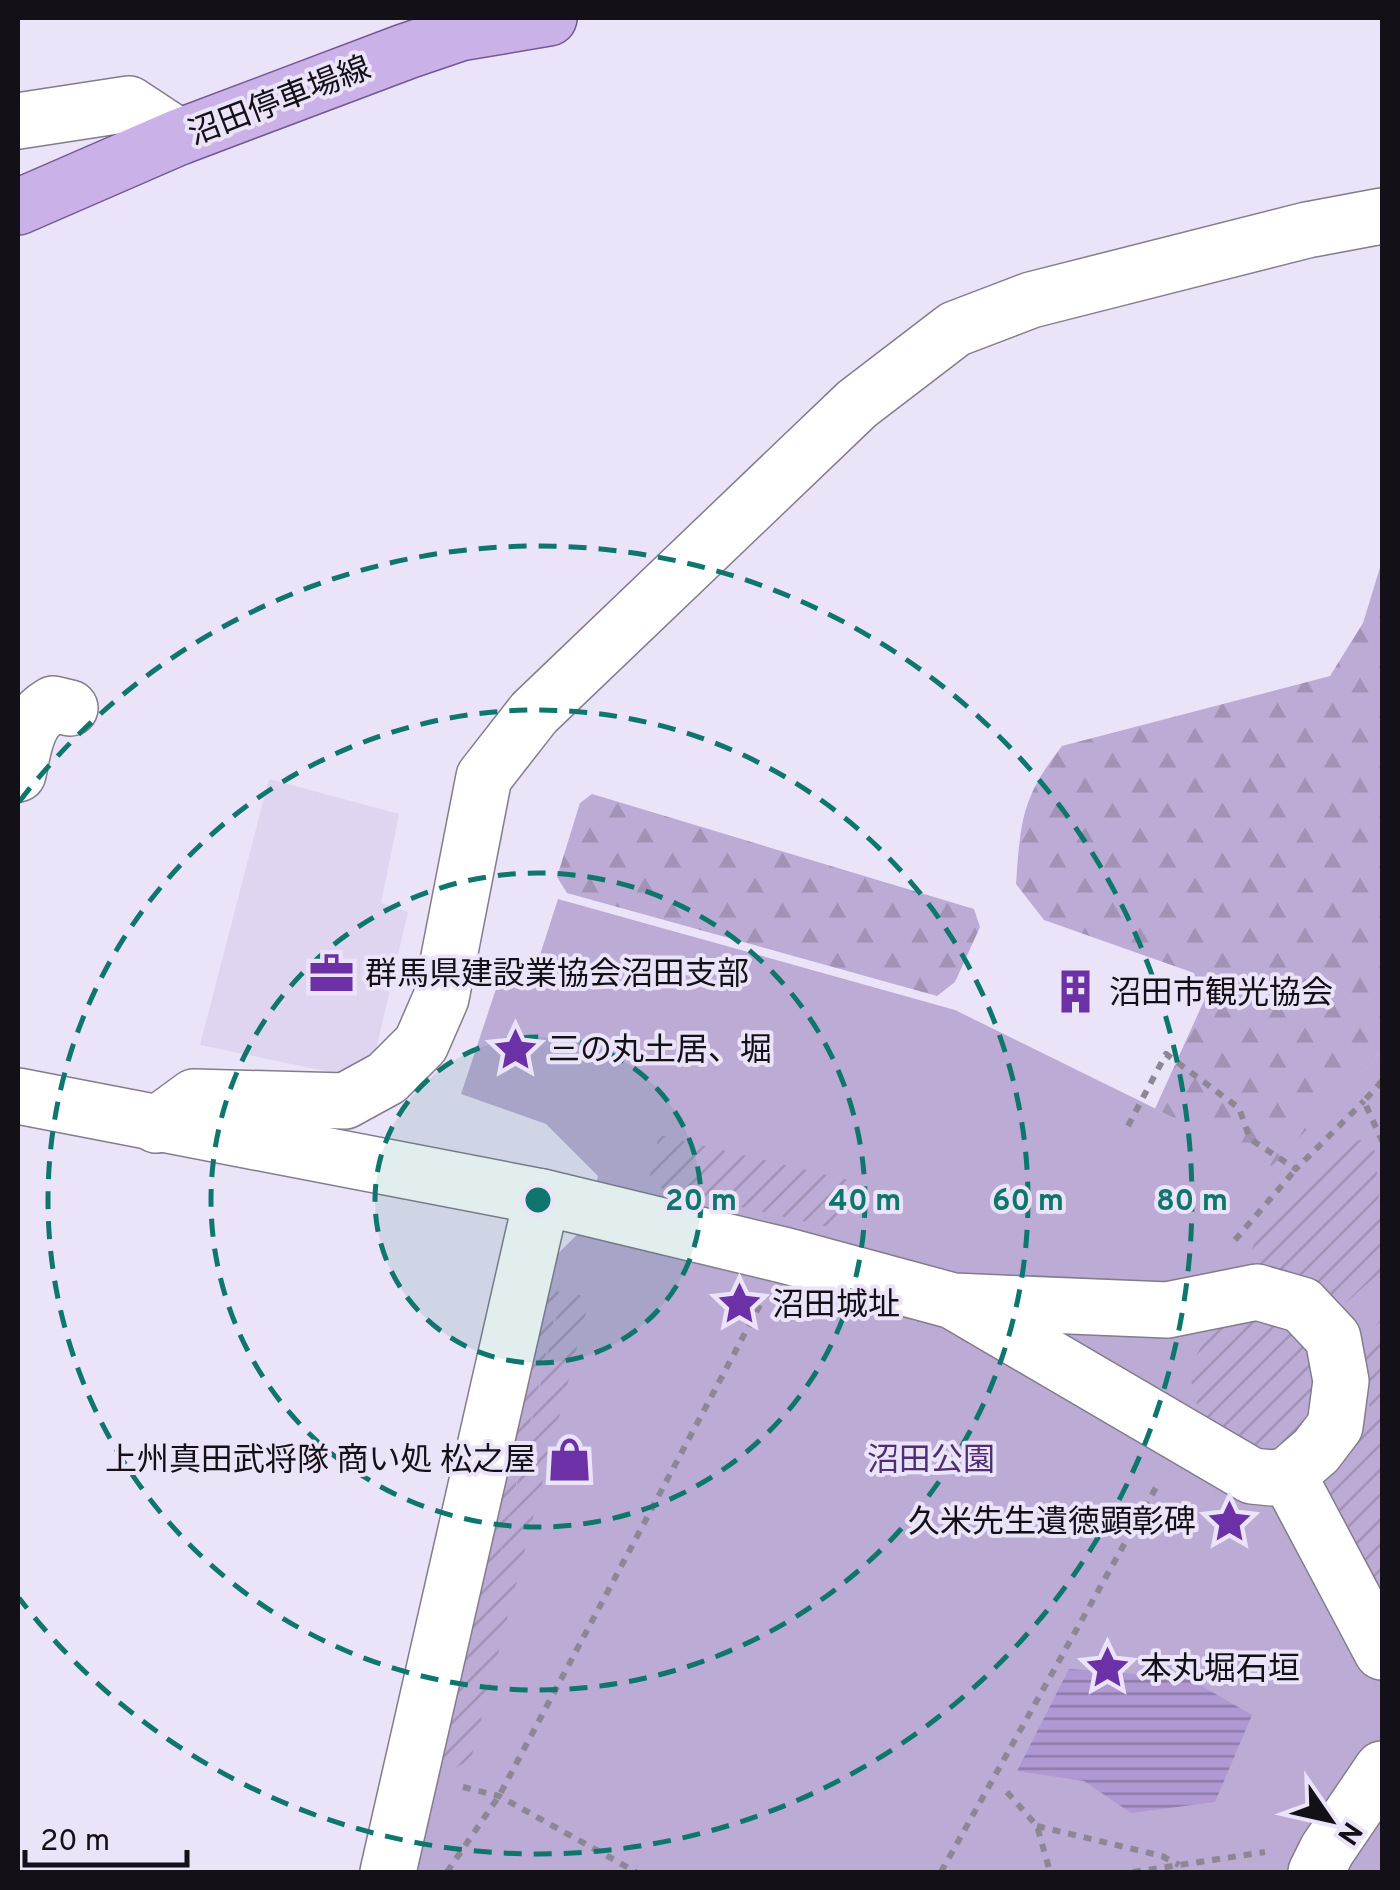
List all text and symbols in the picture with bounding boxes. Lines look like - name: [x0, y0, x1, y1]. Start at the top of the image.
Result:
- street label: 沼田停車場線: [183, 50, 377, 156]
- office icon: 群馬県建設業協会沼田支部: [308, 949, 356, 997]
- place label: 群馬県建設業協会沼田支部: [365, 956, 749, 996]
- building icon: 沼田市観光協会: [1052, 968, 1100, 1016]
- place label: 沼田市観光協会: [1109, 975, 1333, 1015]
- place icon: 三の丸土居、堀: [491, 1025, 539, 1073]
- place label: 三の丸土居、堀: [548, 1032, 772, 1072]
- centre of rings: [520, 1182, 556, 1218]
- text: 20 m: [665, 1184, 737, 1221]
- text: 40 m: [829, 1184, 901, 1221]
- text: 60 m: [992, 1184, 1064, 1221]
- text: 80 m: [1156, 1184, 1228, 1221]
- place icon: 沼田城址: [715, 1280, 763, 1328]
- place label: 沼田城址: [772, 1287, 900, 1327]
- shop icon: 上州真田武将隊 商い処 松之屋: [545, 1435, 593, 1483]
- place label: 上州真田武将隊 商い処 松之屋: [105, 1442, 536, 1482]
- park label: 沼田公園: [867, 1442, 995, 1482]
- place icon: 久米先生遺徳顕彰碑: [1205, 1497, 1253, 1545]
- place label: 久米先生遺徳顕彰碑: [908, 1504, 1196, 1544]
- place icon: 本丸堀石垣: [1083, 1644, 1131, 1692]
- place label: 本丸堀石垣: [1140, 1651, 1300, 1691]
- north arrow: [1280, 1770, 1380, 1870]
- scale bar: [25, 1805, 188, 1867]
- text: N: [1328, 1814, 1369, 1851]
- text: 20 m: [40, 1824, 110, 1861]

